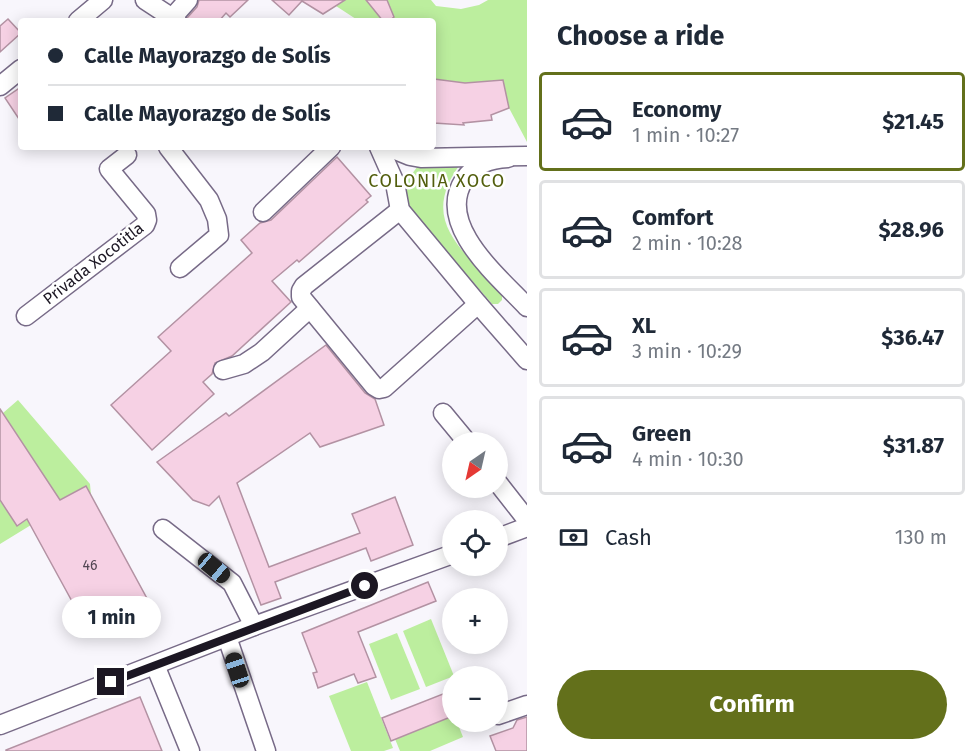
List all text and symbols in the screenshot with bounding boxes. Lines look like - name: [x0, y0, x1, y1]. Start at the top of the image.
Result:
- text: Choose a ride: [557, 20, 724, 52]
- text: Calle Mayorazgo de Solís: [84, 42, 331, 69]
- icon: car: [560, 95, 614, 149]
- text: Economy: [632, 96, 721, 123]
- text: Calle Mayorazgo de Solís: [84, 100, 331, 127]
- text: $21.45: [882, 108, 944, 135]
- text: 1 min · 10:27: [632, 123, 739, 147]
- district label: COLONIA XOCO: [368, 170, 506, 192]
- icon: car: [560, 203, 614, 257]
- text: Comfort: [632, 204, 713, 231]
- text: $28.96: [878, 216, 944, 243]
- street label: Privada Xocotitla: [39, 218, 147, 308]
- text: 2 min · 10:28: [632, 231, 743, 255]
- icon: car: [560, 311, 614, 365]
- text: XL: [632, 312, 656, 339]
- text: $36.47: [881, 324, 944, 351]
- text: 3 min · 10:29: [632, 339, 742, 363]
- icon: car: [560, 419, 614, 473]
- text: Green: [632, 420, 691, 447]
- north arrow: [442, 432, 508, 498]
- map controls: [442, 432, 508, 732]
- text: $31.87: [883, 432, 944, 459]
- text: 4 min · 10:30: [632, 447, 744, 471]
- button: locate: [442, 510, 508, 576]
- icon: cash: [557, 521, 590, 554]
- text: Cash: [605, 524, 652, 551]
- text: 130 m: [895, 525, 947, 549]
- car: [194, 550, 234, 586]
- house number: 46: [83, 557, 97, 574]
- route start: [351, 572, 378, 599]
- button: +: [442, 588, 508, 654]
- callout: 1 min: [62, 595, 160, 637]
- text: 1 min: [87, 605, 136, 629]
- car: [223, 650, 251, 690]
- button: −: [442, 666, 508, 732]
- route end: [97, 668, 124, 695]
- button: Confirm: [557, 670, 947, 739]

